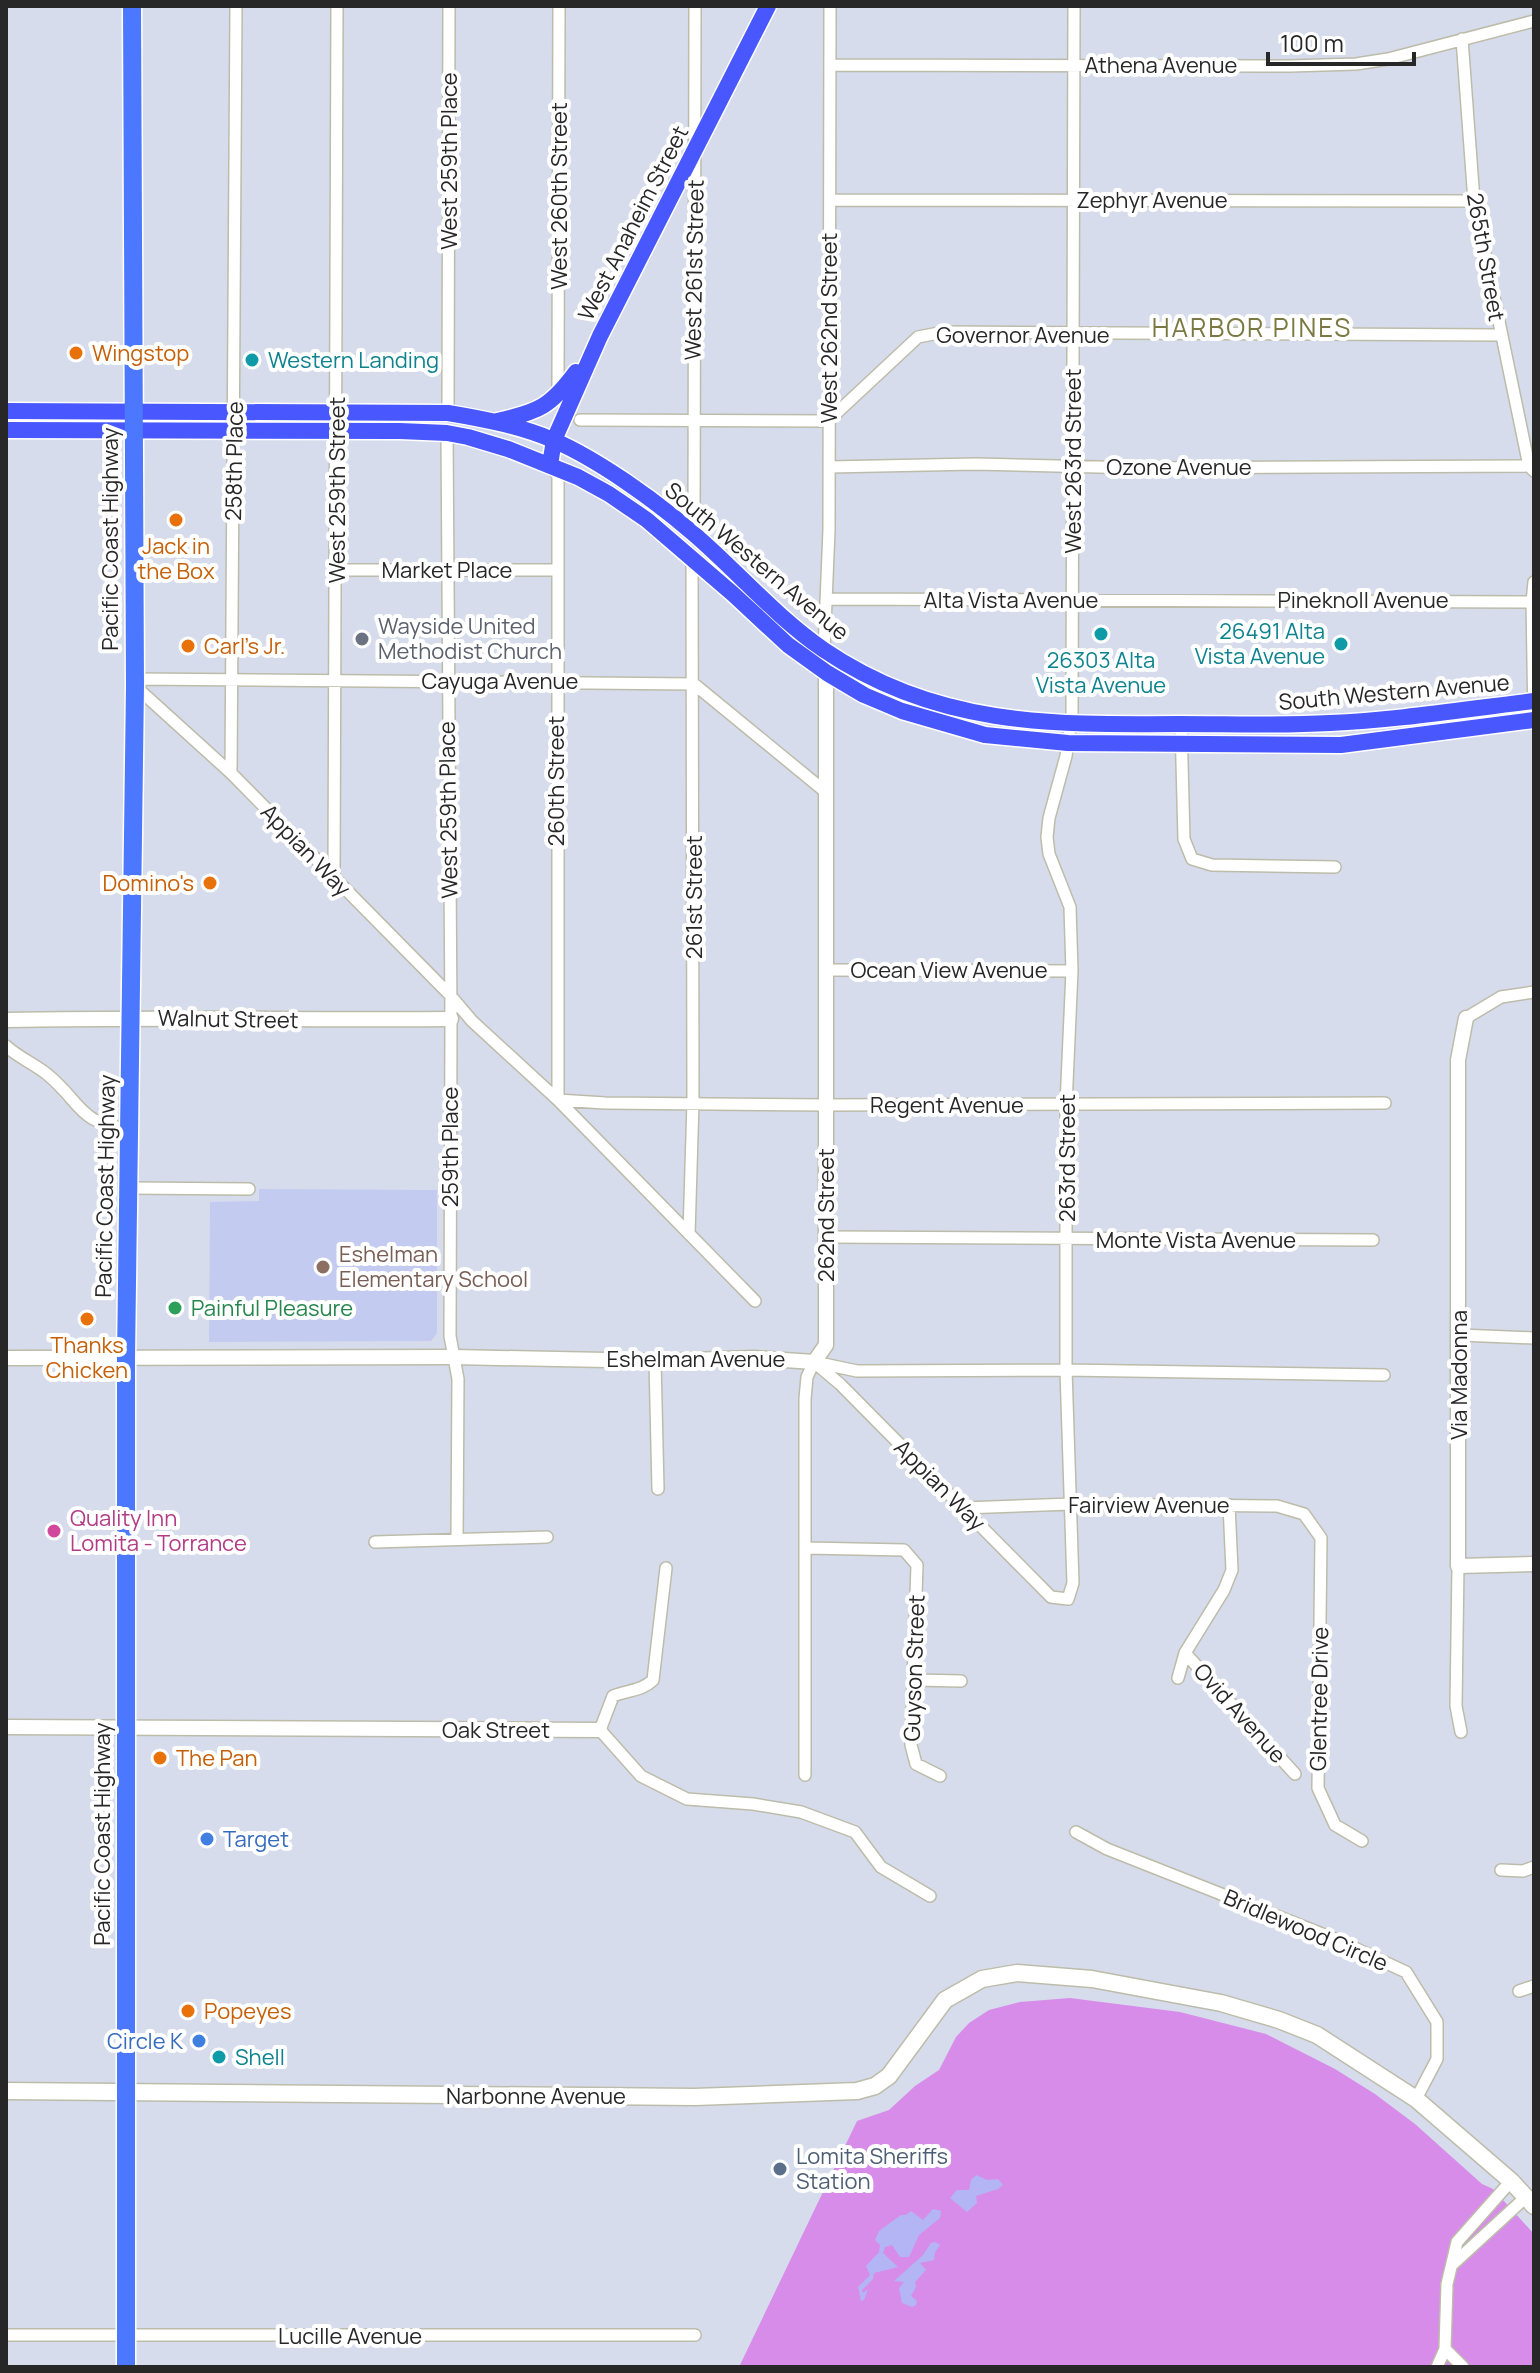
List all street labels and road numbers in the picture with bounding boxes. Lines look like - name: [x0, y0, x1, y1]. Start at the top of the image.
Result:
- street label: Athena Avenue: [1085, 50, 1238, 80]
- street label: West 259th Place: [434, 72, 464, 250]
- street label: West 260th Street: [544, 102, 574, 290]
- street label: West Anaheim Street: [571, 120, 695, 326]
- street label: West 261st Street: [677, 179, 711, 361]
- street label: Zephyr Avenue: [1076, 185, 1228, 215]
- street label: 265th Street: [1460, 190, 1512, 324]
- street label: West 262nd Street: [814, 232, 844, 423]
- street label: Governor Avenue: [936, 320, 1110, 350]
- street label: West 263rd Street: [1058, 368, 1088, 554]
- street label: West 259th Street: [322, 396, 352, 583]
- street label: 258th Place: [218, 401, 250, 521]
- street label: Pacific Coast Highway: [95, 427, 125, 651]
- street label: Ozone Avenue: [1106, 452, 1252, 482]
- street label: South Western Avenue: [659, 475, 855, 647]
- street label: Market Place: [382, 555, 513, 585]
- street label: Alta Vista Avenue: [924, 585, 1099, 615]
- street label: Pineknoll Avenue: [1277, 585, 1449, 615]
- street label: Cayuga Avenue: [422, 666, 579, 696]
- street label: South Western Avenue: [1277, 667, 1511, 717]
- street label: 260th Street: [541, 716, 571, 846]
- street label: West 259th Place: [431, 721, 465, 899]
- street label: Appian Way: [254, 797, 358, 903]
- street label: 261st Street: [679, 835, 709, 959]
- street label: Ocean View Avenue: [850, 955, 1048, 985]
- street label: Walnut Street: [157, 1003, 299, 1035]
- street label: Pacific Coast Highway: [88, 1074, 122, 1298]
- street label: 259th Place: [435, 1087, 465, 1207]
- street label: Regent Avenue: [870, 1090, 1024, 1120]
- street label: 263rd Street: [1052, 1094, 1082, 1222]
- street label: 262nd Street: [811, 1148, 841, 1282]
- street label: Monte Vista Avenue: [1096, 1225, 1296, 1255]
- street label: Via Madonna: [1444, 1310, 1474, 1440]
- street label: Eshelman Avenue: [607, 1344, 786, 1374]
- street label: Appian Way: [888, 1433, 992, 1537]
- street label: Fairview Avenue: [1068, 1490, 1230, 1520]
- street label: Guyson Street: [896, 1594, 932, 1742]
- street label: Glentree Drive: [1303, 1626, 1335, 1771]
- street label: Ovid Avenue: [1187, 1657, 1293, 1770]
- street label: Oak Street: [442, 1715, 550, 1745]
- street label: Pacific Coast Highway: [87, 1722, 117, 1946]
- street label: Bridlewood Circle: [1219, 1882, 1393, 1978]
- street label: Narbonne Avenue: [446, 2081, 626, 2111]
- street label: Lucille Avenue: [278, 2321, 422, 2351]

